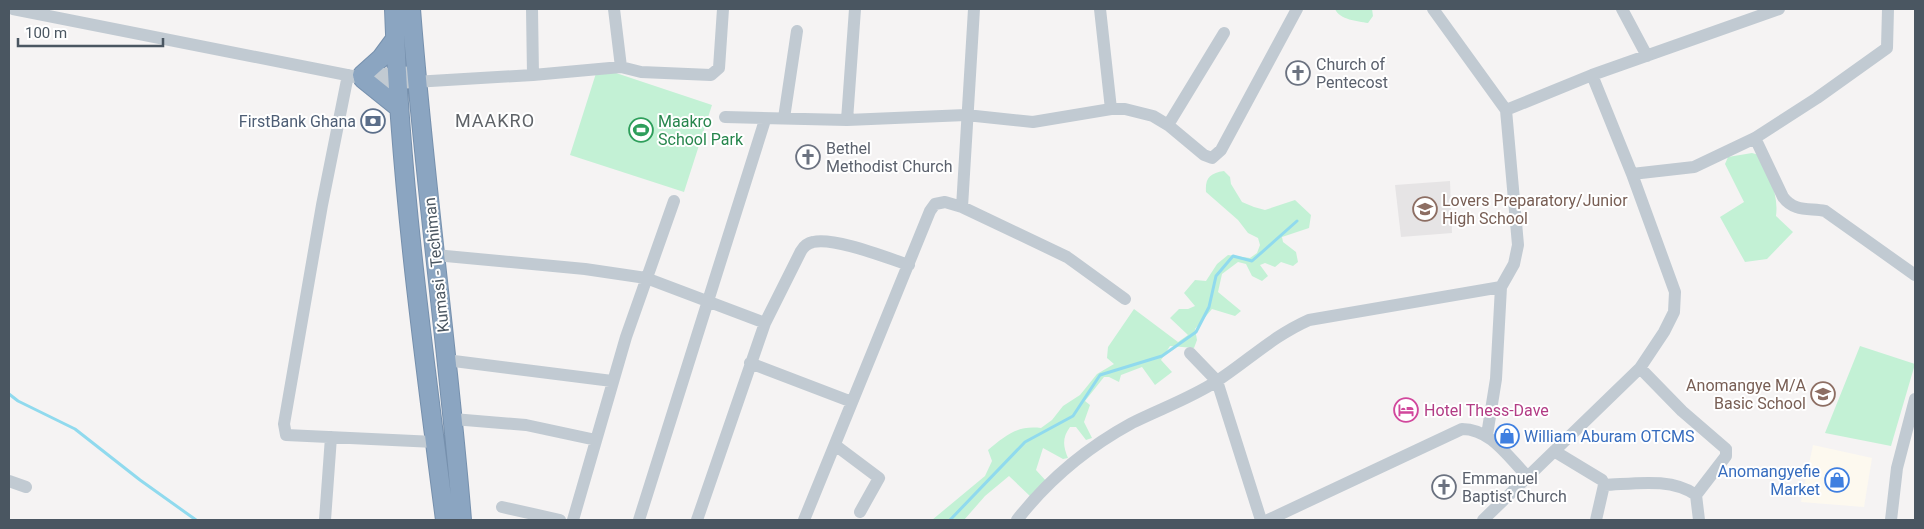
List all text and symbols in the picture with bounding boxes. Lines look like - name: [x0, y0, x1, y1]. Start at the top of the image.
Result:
- scale bar: [18, 15, 162, 47]
- text: 100 m: [25, 24, 67, 42]
- place label: Church of Pentecost: [1316, 55, 1388, 92]
- church icon: Church of Pentecost: [1285, 60, 1311, 86]
- bank icon: FirstBank Ghana: [360, 108, 386, 134]
- district label: MAAKRO: [455, 110, 535, 131]
- place label: FirstBank Ghana: [239, 112, 356, 131]
- place label: Maakro School Park: [658, 112, 744, 149]
- sports icon: Maakro School Park: [628, 117, 654, 143]
- place label: Bethel Methodist Church: [826, 139, 953, 176]
- church icon: Bethel Methodist Church: [795, 144, 821, 170]
- place label: Lovers Preparatory/Junior High School: [1442, 191, 1628, 228]
- school or university icon: Lovers Preparatory/Junior High School: [1412, 196, 1438, 222]
- street label: Kumasi - Techiman: [420, 197, 453, 333]
- place label: Anomangye M/A Basic School: [1686, 376, 1807, 413]
- school or university icon: Anomangye M/A Basic School: [1810, 381, 1836, 407]
- hotel icon: Hotel Thess-Dave: [1393, 397, 1419, 423]
- place label: Hotel Thess-Dave: [1424, 401, 1549, 420]
- shop icon: William Aburam OTCMS: [1494, 423, 1520, 449]
- place label: William Aburam OTCMS: [1524, 427, 1695, 446]
- place label: Anomangyefie Market: [1718, 462, 1820, 499]
- shop icon: Anomangyefie Market: [1824, 467, 1850, 493]
- place label: Emmanuel Baptist Church: [1462, 469, 1567, 506]
- church icon: Emmanuel Baptist Church: [1431, 474, 1457, 500]

